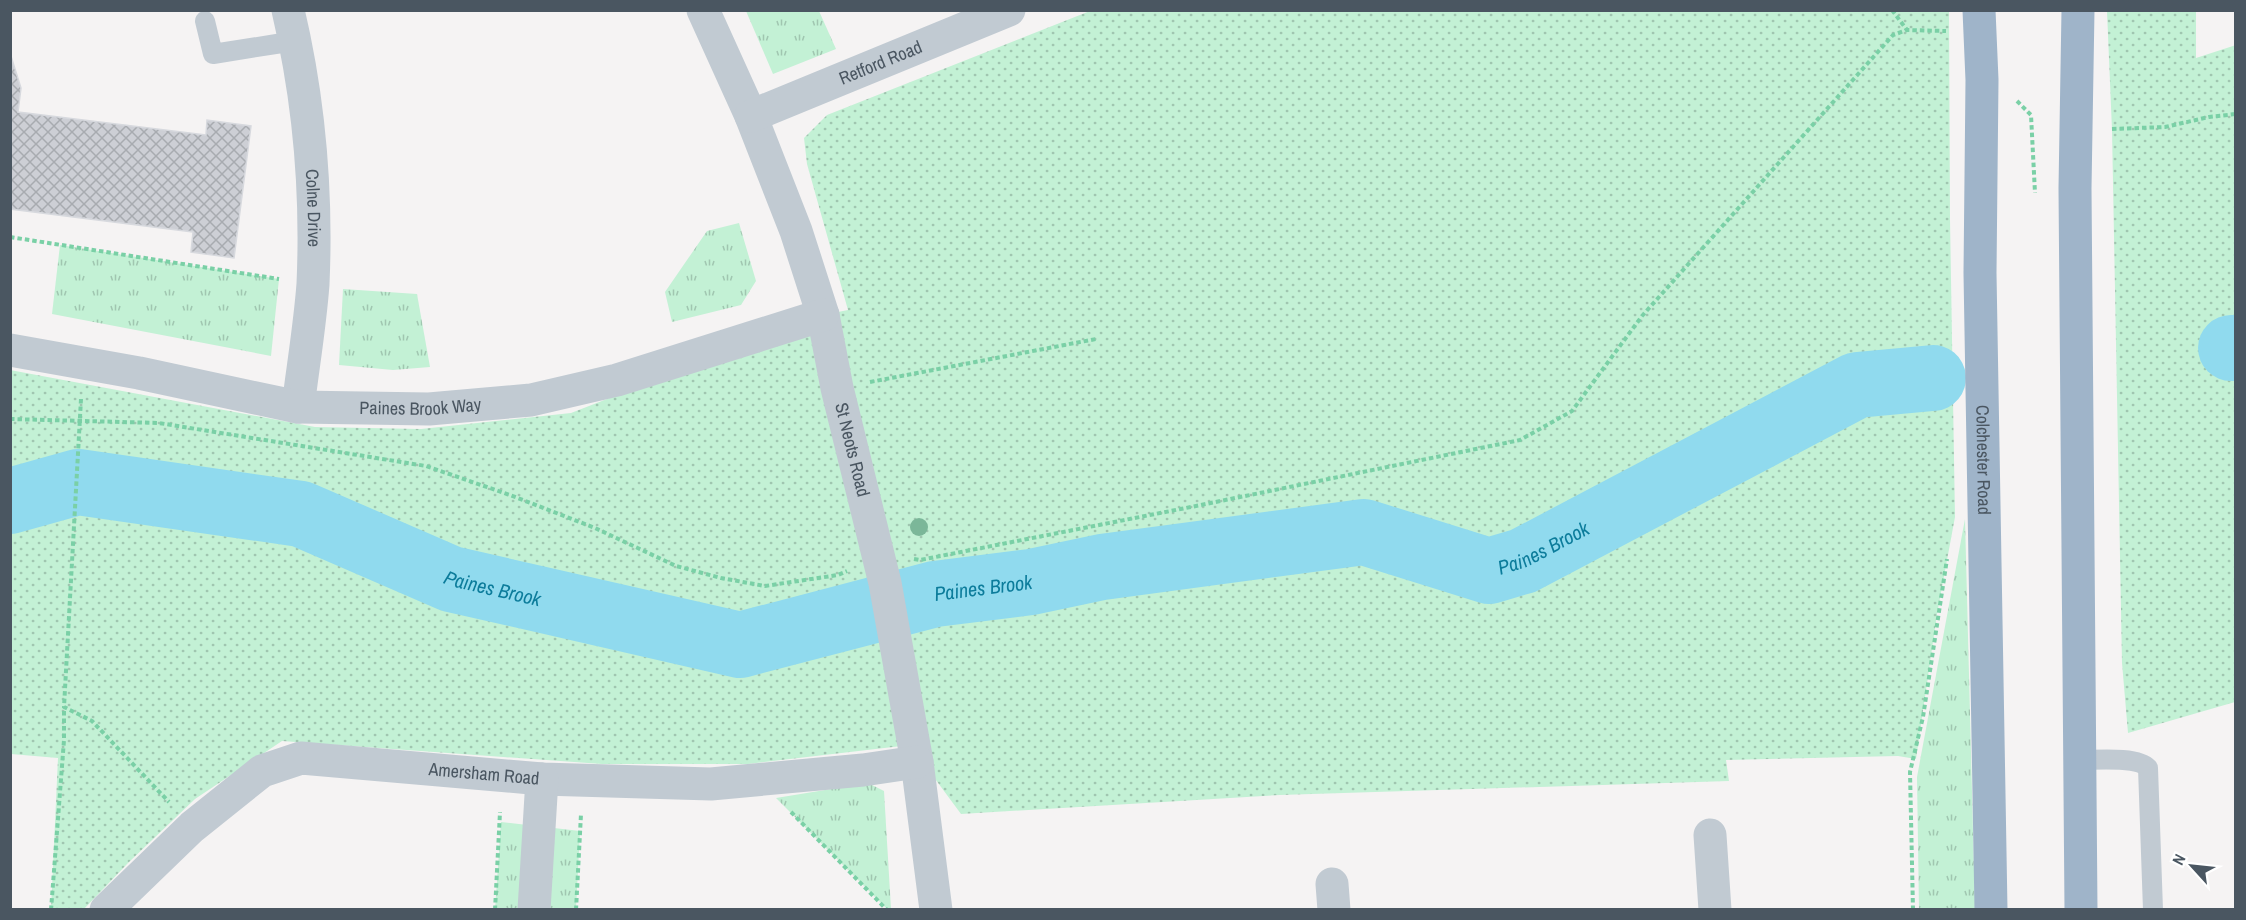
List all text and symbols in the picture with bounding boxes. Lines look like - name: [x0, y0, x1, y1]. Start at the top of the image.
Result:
- street label: Retford Road: [835, 34, 926, 91]
- street label: Colne Drive: [300, 168, 327, 247]
- street label: Paines Brook Way: [359, 391, 483, 421]
- street label: St Neots Road: [829, 400, 876, 499]
- street label: Colchester Road: [1970, 405, 1997, 515]
- water label: Paines Brook: [1494, 514, 1594, 581]
- water label: Paines Brook: [440, 564, 544, 612]
- water label: Paines Brook: [933, 568, 1035, 607]
- street label: Amersham Road: [427, 756, 540, 791]
- north arrow: [2162, 836, 2222, 896]
- text: N: [2167, 850, 2191, 868]

